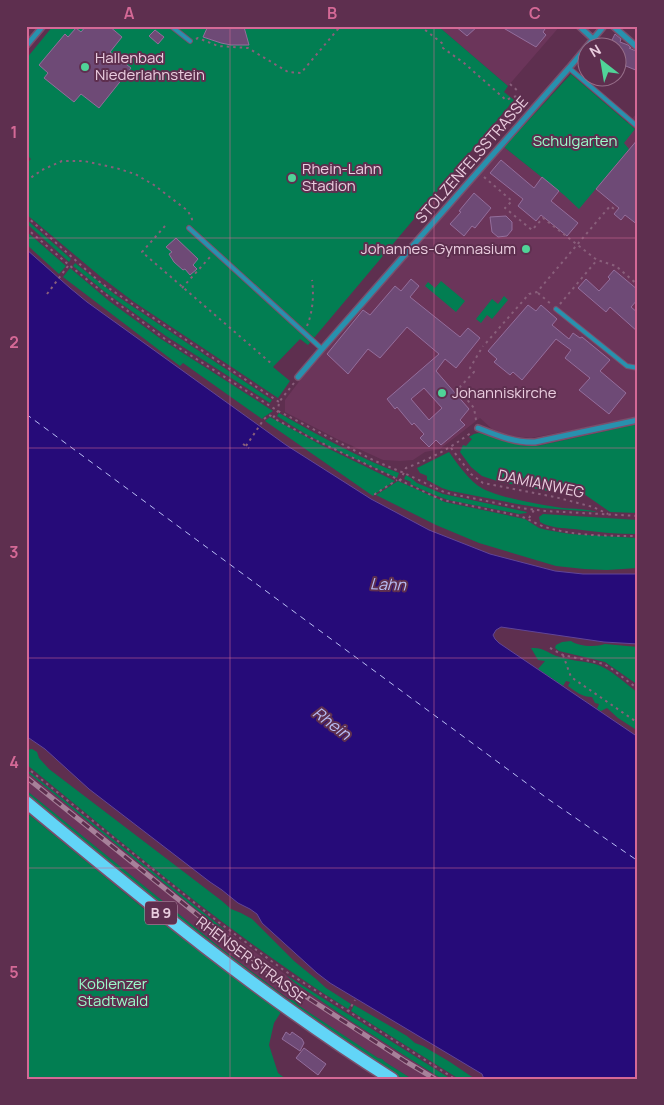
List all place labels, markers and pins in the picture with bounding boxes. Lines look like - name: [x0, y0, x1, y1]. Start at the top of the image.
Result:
- place label: Hallenbad Niederlahnstein: [95, 47, 205, 85]
- marker: Hallenbad Niederlahnstein: [79, 61, 91, 73]
- place label: Rhein-Lahn Stadion: [302, 158, 382, 196]
- marker: Rhein-Lahn Stadion: [286, 172, 298, 184]
- place label: Johannes-Gymnasium: [361, 238, 516, 259]
- marker: Johannes-Gymnasium: [520, 243, 532, 255]
- place label: Johanniskirche: [452, 382, 557, 403]
- marker: Johanniskirche: [436, 387, 448, 399]

